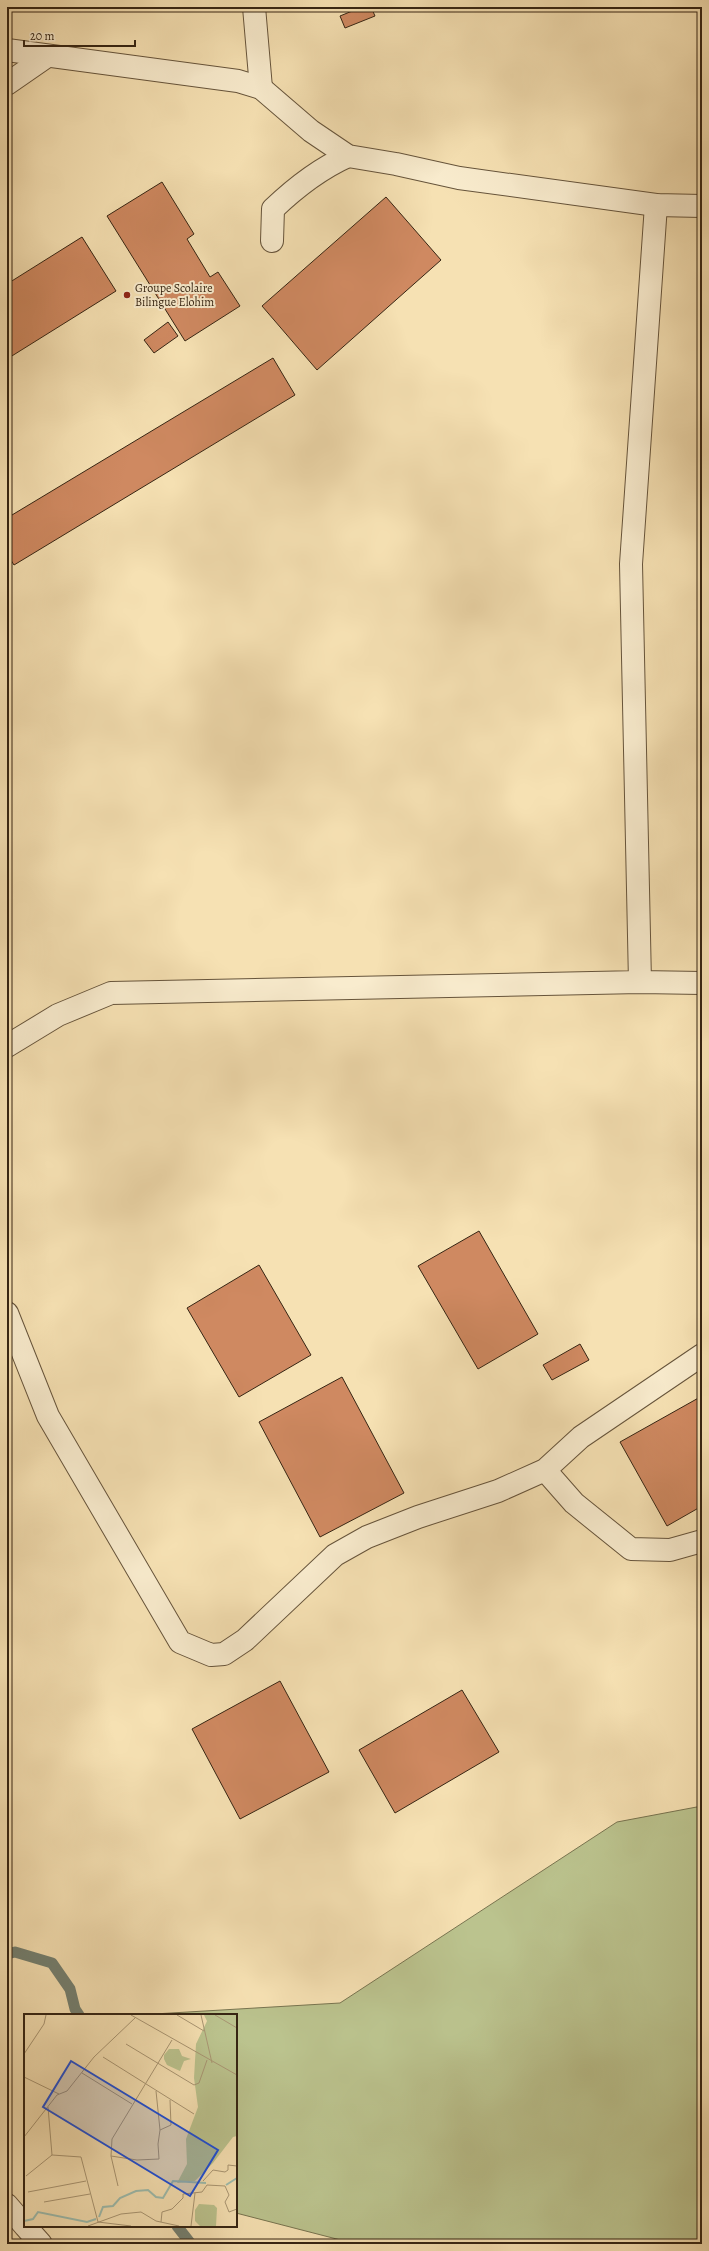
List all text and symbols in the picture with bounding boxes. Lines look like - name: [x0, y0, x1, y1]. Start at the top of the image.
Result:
- scale bar: [24, 22, 135, 48]
- text: 20 m: [30, 28, 54, 44]
- place label: Groupe Scolaire Bilingue Elohim: [135, 280, 214, 310]
- marker: Groupe Scolaire Bilingue Elohim: [122, 290, 132, 300]
- inset map: [24, 2014, 237, 2227]

